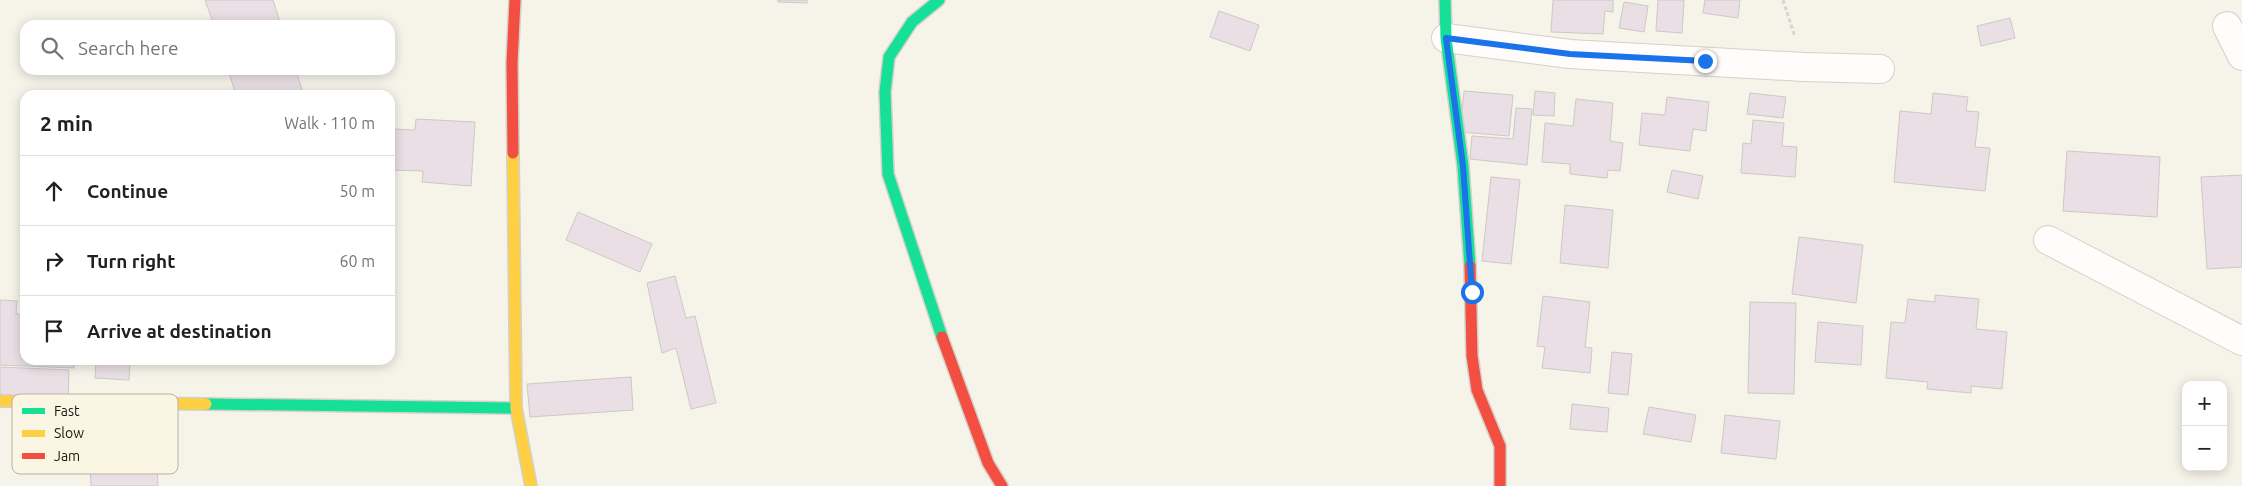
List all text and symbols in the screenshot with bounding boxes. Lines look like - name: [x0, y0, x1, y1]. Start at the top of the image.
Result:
- search box: [20, 20, 395, 75]
- icon: search: [38, 34, 66, 62]
- text: Search here: [78, 37, 178, 59]
- route end: [1694, 50, 1717, 73]
- text: 2 min: [40, 111, 93, 135]
- text: Walk · 110 m: [284, 114, 375, 132]
- icon: ahead: [40, 177, 68, 205]
- text: Continue: [87, 180, 168, 202]
- text: 50 m: [339, 182, 375, 200]
- icon: right: [40, 247, 68, 275]
- text: Turn right: [87, 250, 175, 272]
- text: 60 m: [339, 252, 375, 270]
- route start: [1461, 281, 1484, 304]
- icon: arrive: [40, 317, 68, 345]
- text: Arrive at destination: [87, 320, 272, 342]
- map controls: [2182, 381, 2227, 471]
- button: +: [2182, 381, 2227, 426]
- legend: [12, 394, 178, 474]
- text: Fast: [54, 403, 80, 419]
- text: Slow: [54, 425, 84, 441]
- button: −: [2182, 426, 2227, 471]
- text: Jam: [54, 448, 80, 464]

